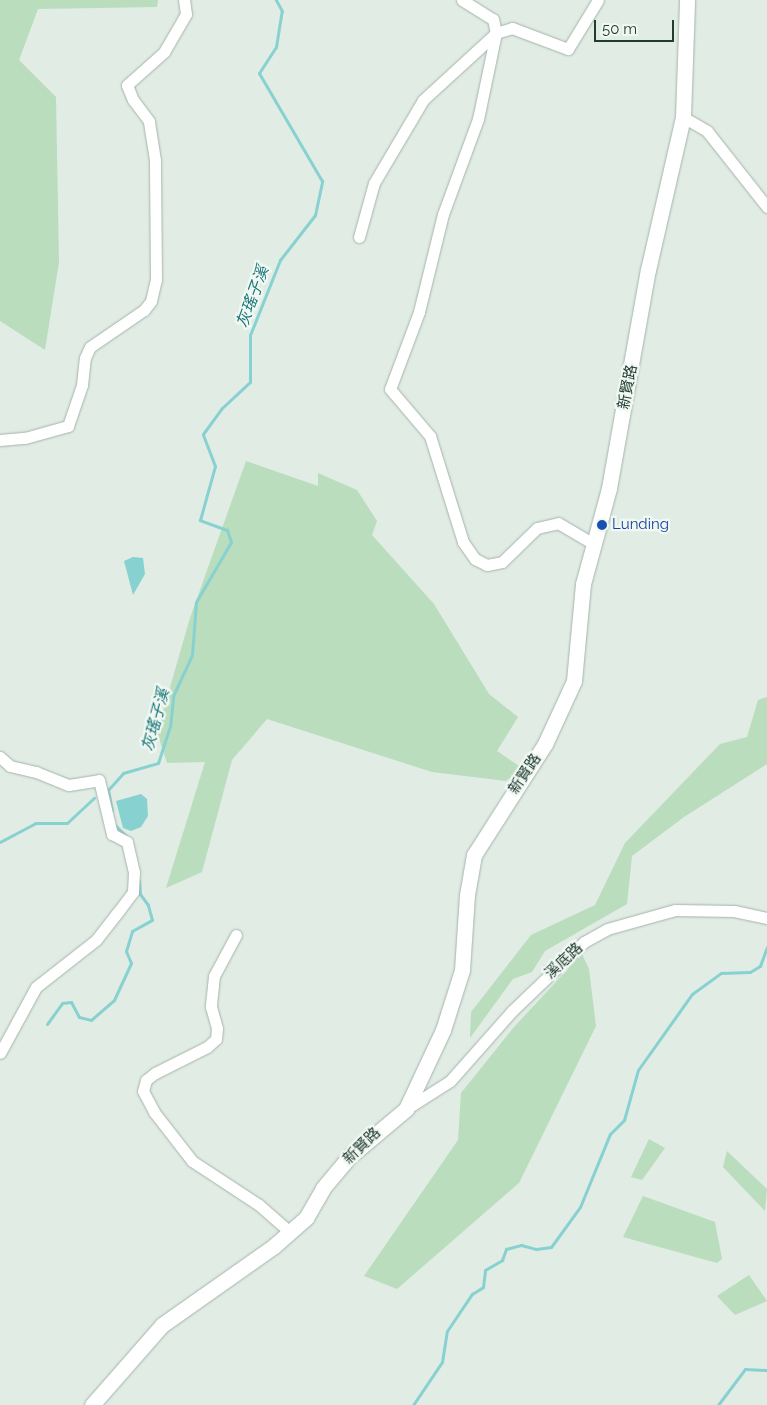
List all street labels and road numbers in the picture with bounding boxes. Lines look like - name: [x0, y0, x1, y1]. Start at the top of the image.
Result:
- street label: 新賢路: [615, 363, 641, 411]
- street label: 新賢路: [505, 750, 545, 798]
- street label: 溪底路: [541, 939, 587, 983]
- street label: 新賢路: [340, 1124, 384, 1168]

